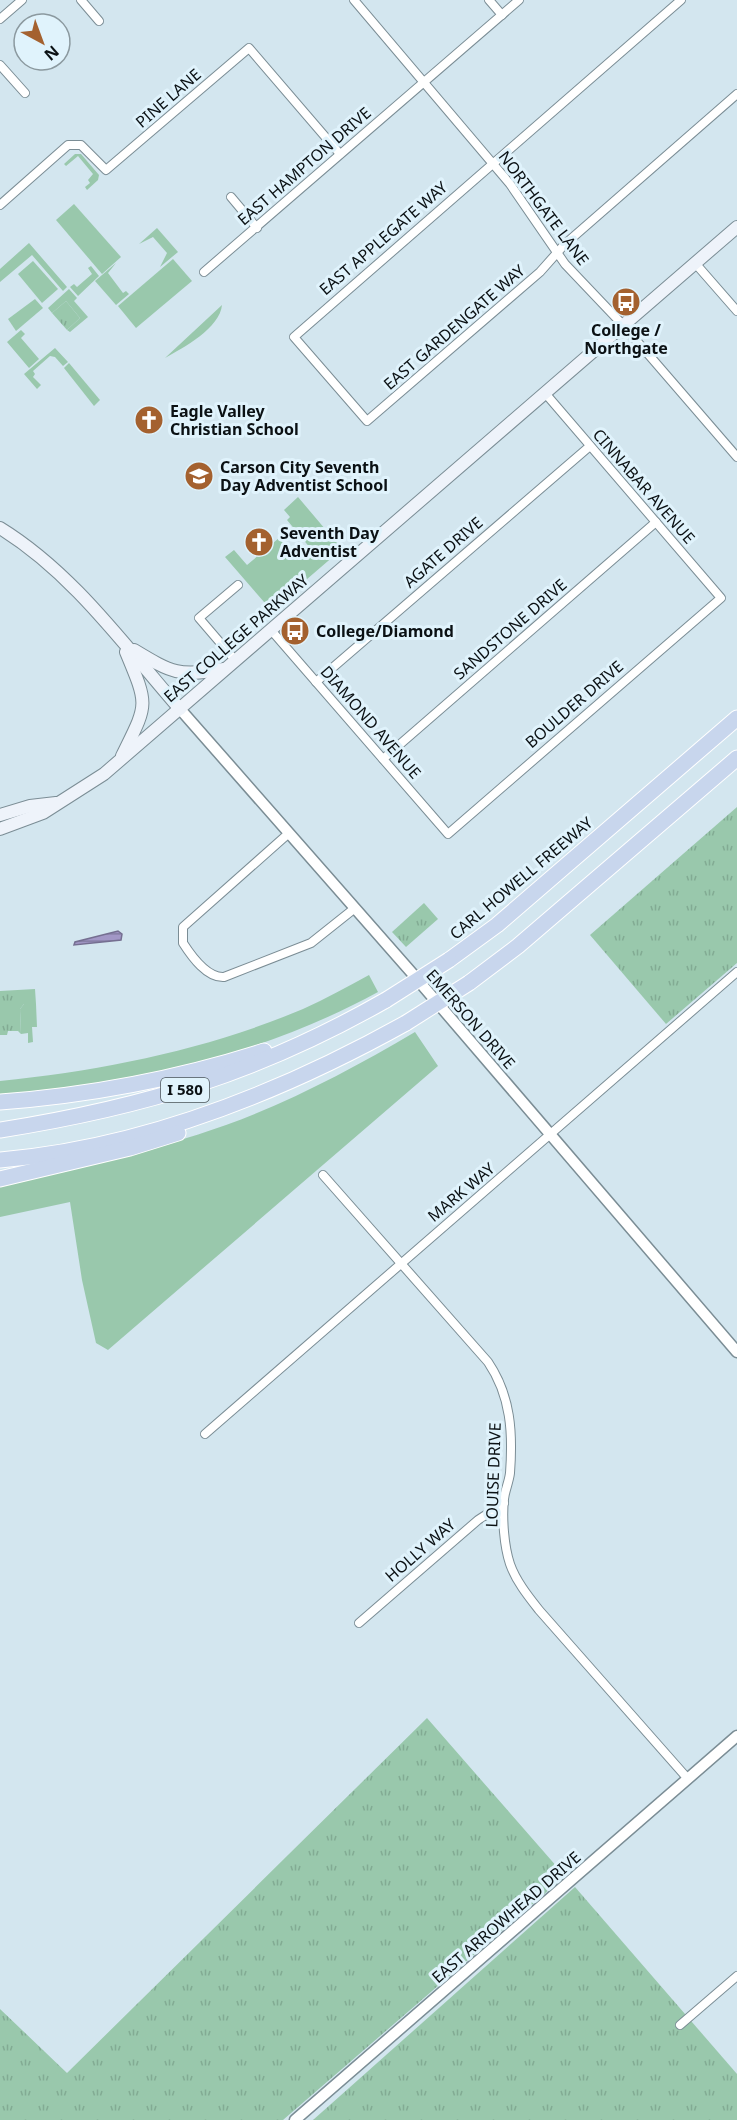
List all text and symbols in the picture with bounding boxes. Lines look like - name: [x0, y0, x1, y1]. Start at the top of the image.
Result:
- north arrow: [12, 12, 72, 72]
- text: N: [40, 41, 64, 66]
- street label: PINE LANE: [131, 63, 205, 133]
- street label: EAST HAMPTON DRIVE: [233, 102, 375, 230]
- street label: NORTHGATE LANE: [494, 146, 594, 270]
- street label: EAST APPLEGATE WAY: [314, 176, 452, 300]
- street label: EAST GARDENGATE WAY: [379, 259, 530, 395]
- bus stop icon: College / Northgate: [610, 286, 642, 318]
- place label: College / Northgate: [584, 319, 668, 359]
- place label: Eagle Valley Christian School: [170, 400, 299, 440]
- church icon: Eagle Valley Christian School: [133, 404, 165, 436]
- street label: CINNABAR AVENUE: [588, 424, 700, 548]
- place label: Carson City Seventh Day Adventist School: [220, 456, 388, 496]
- school or university icon: Carson City Seventh Day Adventist School: [183, 460, 215, 492]
- street label: AGATE DRIVE: [399, 511, 487, 593]
- place label: Seventh Day Adventist: [280, 522, 380, 562]
- church icon: Seventh Day Adventist: [243, 526, 275, 558]
- street label: EAST COLLEGE PARKWAY: [159, 568, 314, 707]
- street label: SANDSTONE DRIVE: [449, 574, 571, 684]
- bus stop icon: College/Diamond: [279, 615, 311, 647]
- place label: College/Diamond: [316, 620, 454, 642]
- street label: BOULDER DRIVE: [520, 655, 628, 753]
- street label: DIAMOND AVENUE: [316, 661, 426, 783]
- street label: CARL HOWELL FREEWAY: [445, 811, 598, 944]
- street label: EMERSON DRIVE: [422, 964, 520, 1074]
- road number: I 580: [161, 1078, 209, 1102]
- street label: MARK WAY: [423, 1157, 500, 1227]
- street label: LOUISE DRIVE: [480, 1422, 506, 1528]
- street label: HOLLY WAY: [380, 1513, 461, 1587]
- street label: EAST ARROWHEAD DRIVE: [427, 1846, 585, 1988]

